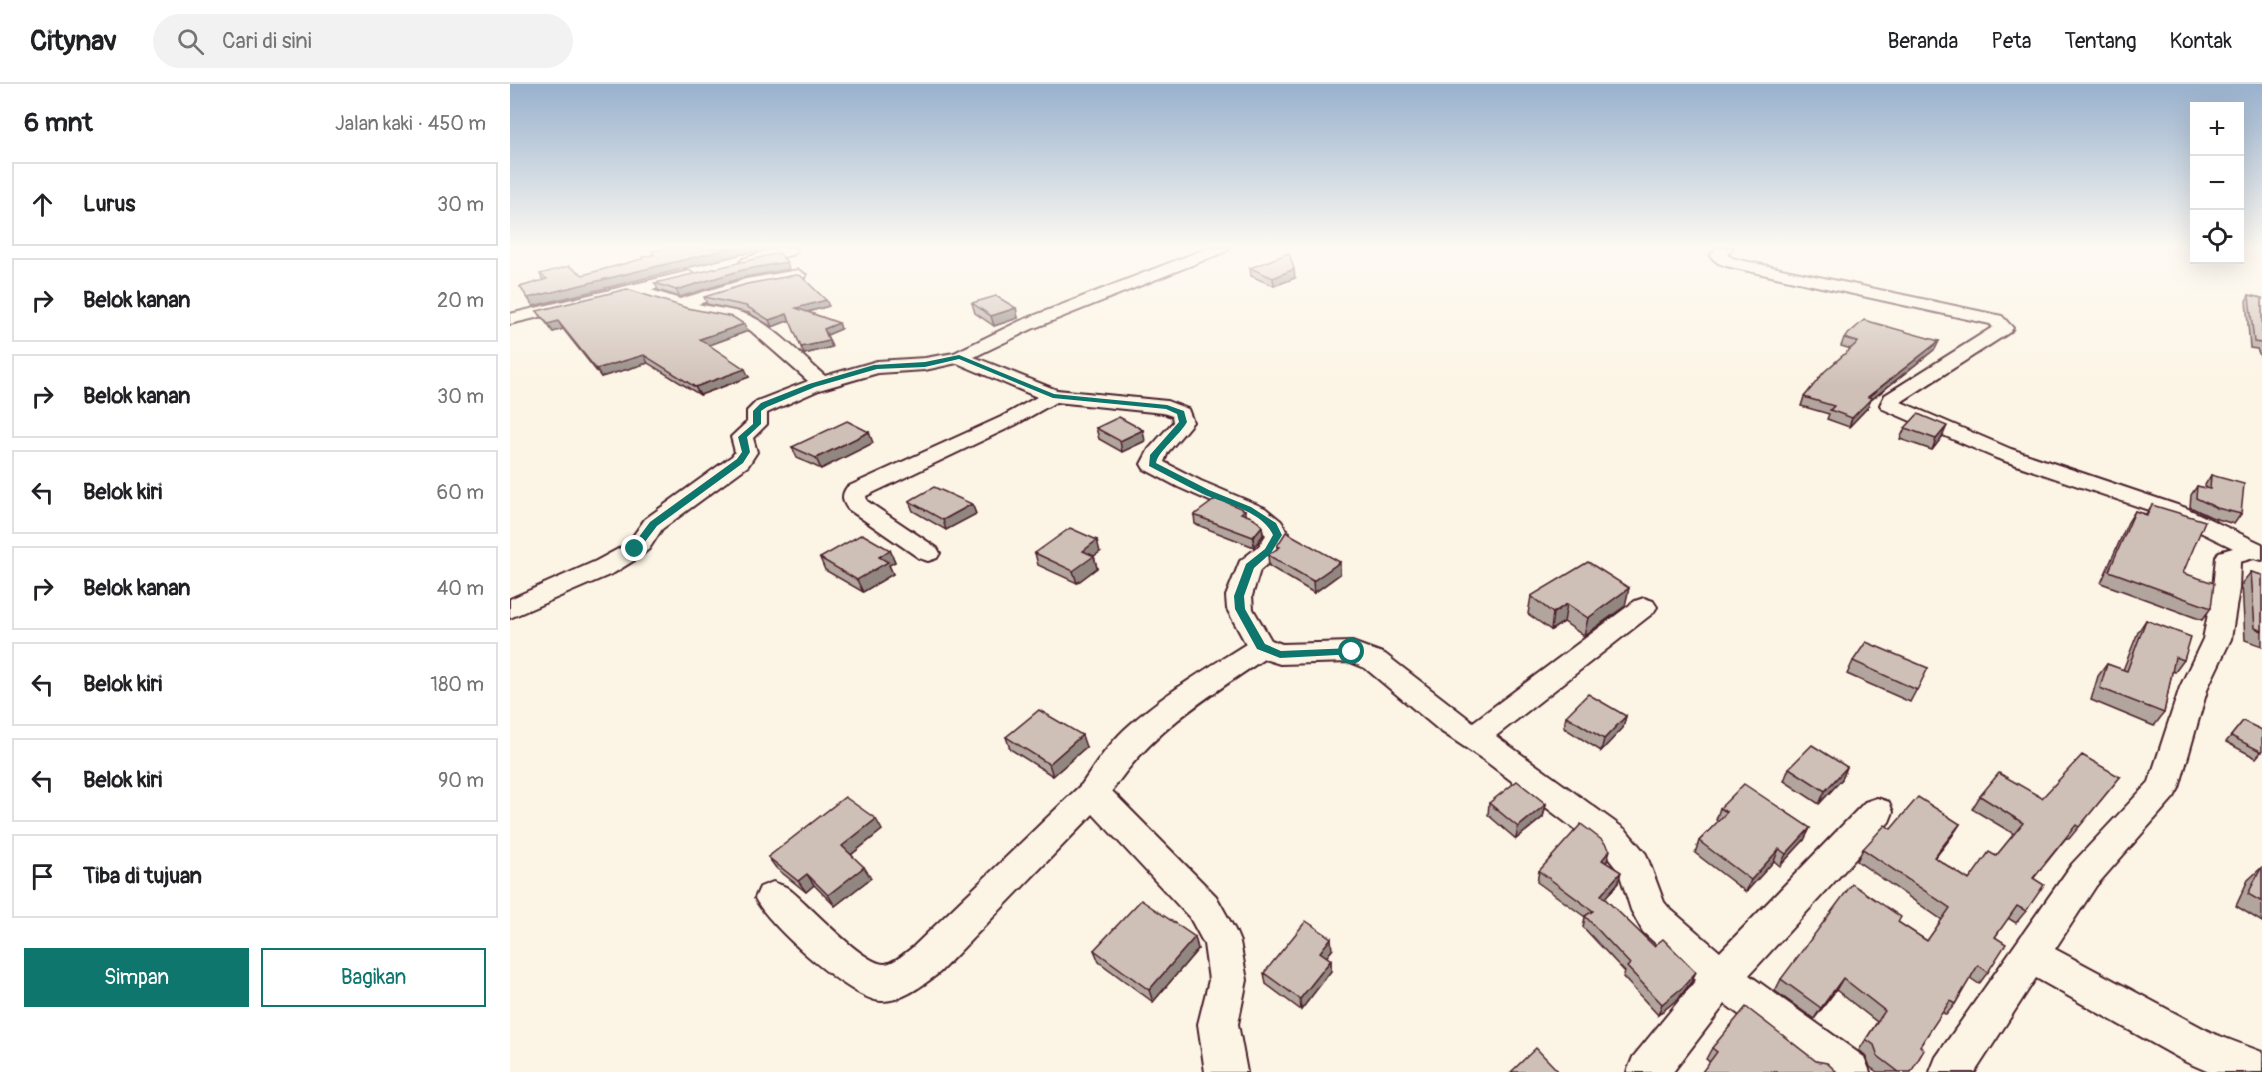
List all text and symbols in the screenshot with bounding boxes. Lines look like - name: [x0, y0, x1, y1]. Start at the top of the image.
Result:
- search box: [153, 14, 573, 68]
- text: Citynav: [30, 24, 117, 59]
- icon: search: [174, 25, 207, 58]
- text: Cari di sini: [222, 27, 312, 55]
- text: Beranda: [1888, 28, 1958, 55]
- text: Peta: [1991, 28, 2032, 55]
- text: Tentang: [2065, 28, 2137, 55]
- text: Kontak: [2170, 28, 2232, 55]
- map controls: [2190, 102, 2244, 264]
- button: +: [2190, 102, 2244, 156]
- text: 6 mnt: [24, 107, 93, 139]
- text: Jalan kaki · 450 m: [335, 111, 486, 136]
- button: −: [2190, 156, 2244, 210]
- icon: ahead: [26, 188, 59, 221]
- text: Lurus: [83, 190, 135, 218]
- text: 30 m: [437, 192, 484, 217]
- button: locate: [2190, 210, 2244, 264]
- icon: right: [26, 284, 59, 317]
- text: Belok kanan: [83, 286, 191, 314]
- text: 20 m: [437, 288, 484, 313]
- icon: right: [26, 380, 59, 413]
- text: Belok kanan: [83, 382, 191, 410]
- text: 30 m: [437, 384, 484, 409]
- icon: left: [26, 476, 59, 509]
- text: Belok kiri: [83, 478, 162, 506]
- text: 60 m: [437, 480, 484, 505]
- route end: [621, 535, 647, 561]
- icon: right: [26, 572, 59, 605]
- text: Belok kanan: [83, 574, 191, 602]
- text: 40 m: [437, 576, 484, 601]
- route start: [1338, 638, 1364, 664]
- icon: left: [26, 668, 59, 701]
- text: Belok kiri: [83, 670, 162, 698]
- text: 180 m: [430, 672, 484, 697]
- icon: left: [26, 764, 59, 797]
- text: Belok kiri: [83, 766, 162, 794]
- text: 90 m: [438, 768, 484, 793]
- icon: arrive: [26, 860, 59, 893]
- text: Tiba di tujuan: [83, 862, 202, 890]
- button: Simpan: [24, 948, 249, 1007]
- button: Bagikan: [261, 948, 486, 1007]

